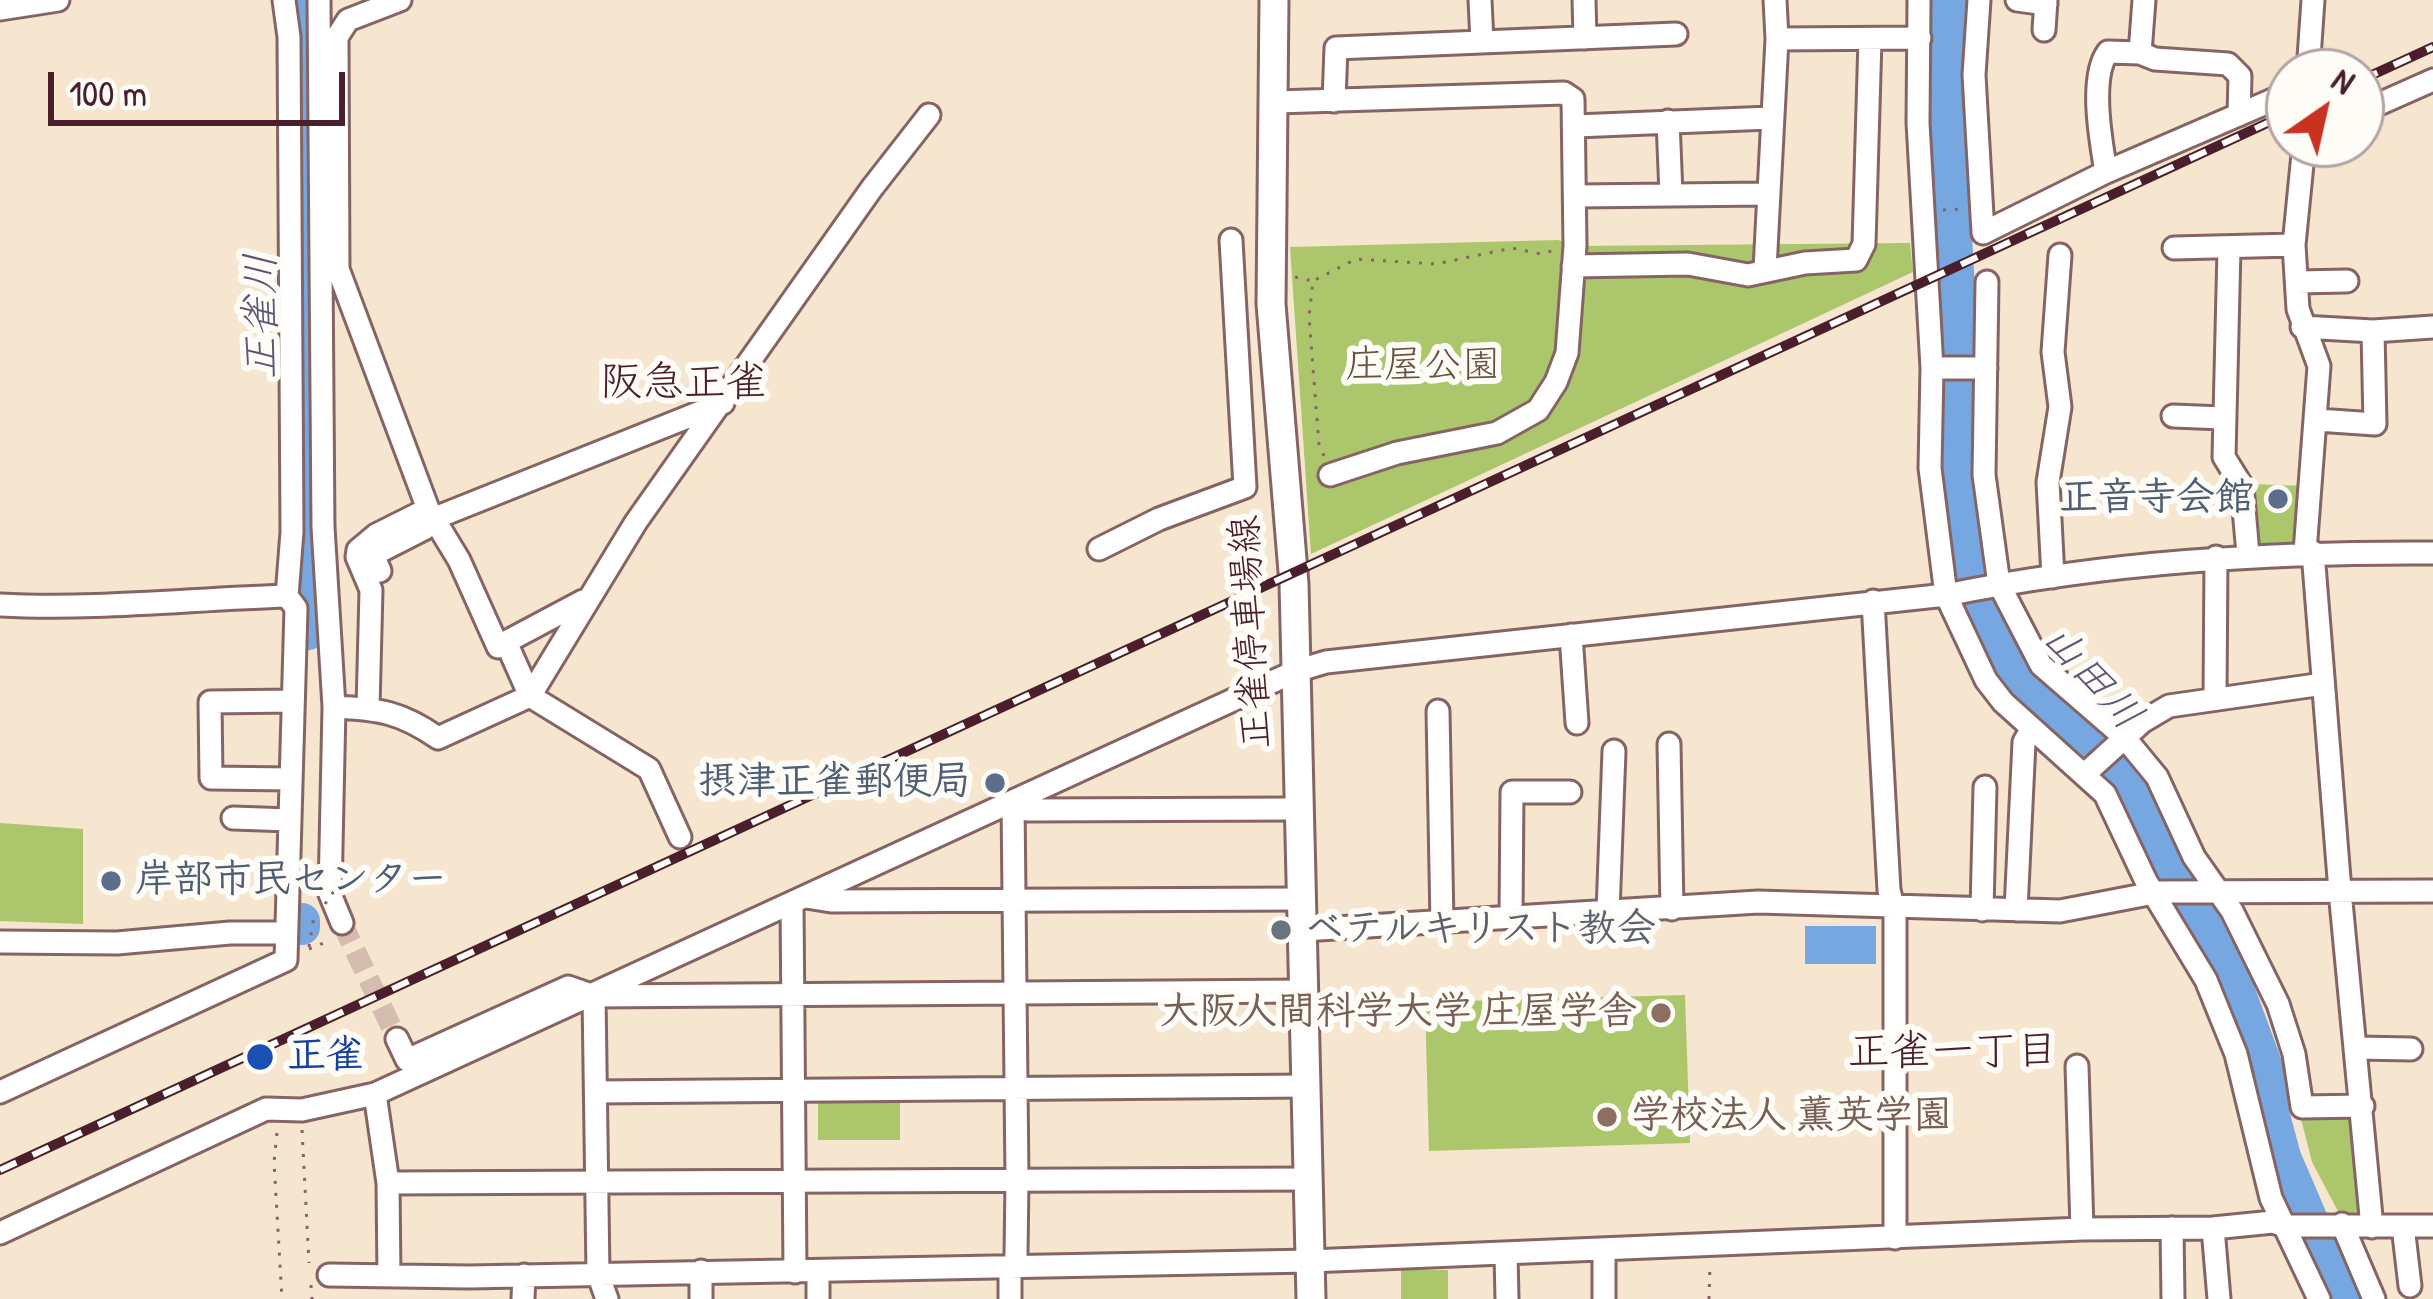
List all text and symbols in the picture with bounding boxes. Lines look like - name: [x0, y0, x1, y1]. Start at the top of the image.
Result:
- scale bar: [54, 48, 351, 122]
- north arrow: [2265, 48, 2385, 168]
- text: N: [2324, 57, 2363, 104]
- text: 100 m: [69, 68, 147, 117]
- water label: 正雀川: [238, 253, 288, 379]
- park label: 庄屋公園: [1345, 344, 1501, 390]
- district label: 阪急正雀: [600, 359, 768, 409]
- place label: 正音寺会館: [2059, 476, 2254, 522]
- marker: 正音寺会館: [2265, 486, 2291, 512]
- street label: 正雀停車場線: [1223, 514, 1281, 750]
- water label: 山田川: [2030, 614, 2152, 742]
- place label: 摂津正雀郵便局: [698, 760, 971, 806]
- marker: 摂津正雀郵便局: [982, 770, 1008, 796]
- place label: 岸部市民センター: [135, 858, 447, 904]
- marker: 岸部市民センター: [98, 868, 124, 894]
- place label: ベテルキリスト教会: [1305, 907, 1656, 953]
- marker: ベテルキリスト教会: [1268, 917, 1294, 943]
- place label: 大阪人間科学大学 庄屋学舎: [1160, 990, 1637, 1036]
- marker: 大阪人間科学大学 庄屋学舎: [1648, 1000, 1674, 1026]
- district label: 正雀一丁目: [1848, 1028, 2058, 1078]
- place label: 正雀: [287, 1034, 365, 1080]
- marker: 正雀: [244, 1041, 276, 1073]
- place label: 学校法人 薫英学園: [1631, 1094, 1952, 1140]
- marker: 学校法人 薫英学園: [1594, 1104, 1620, 1130]

